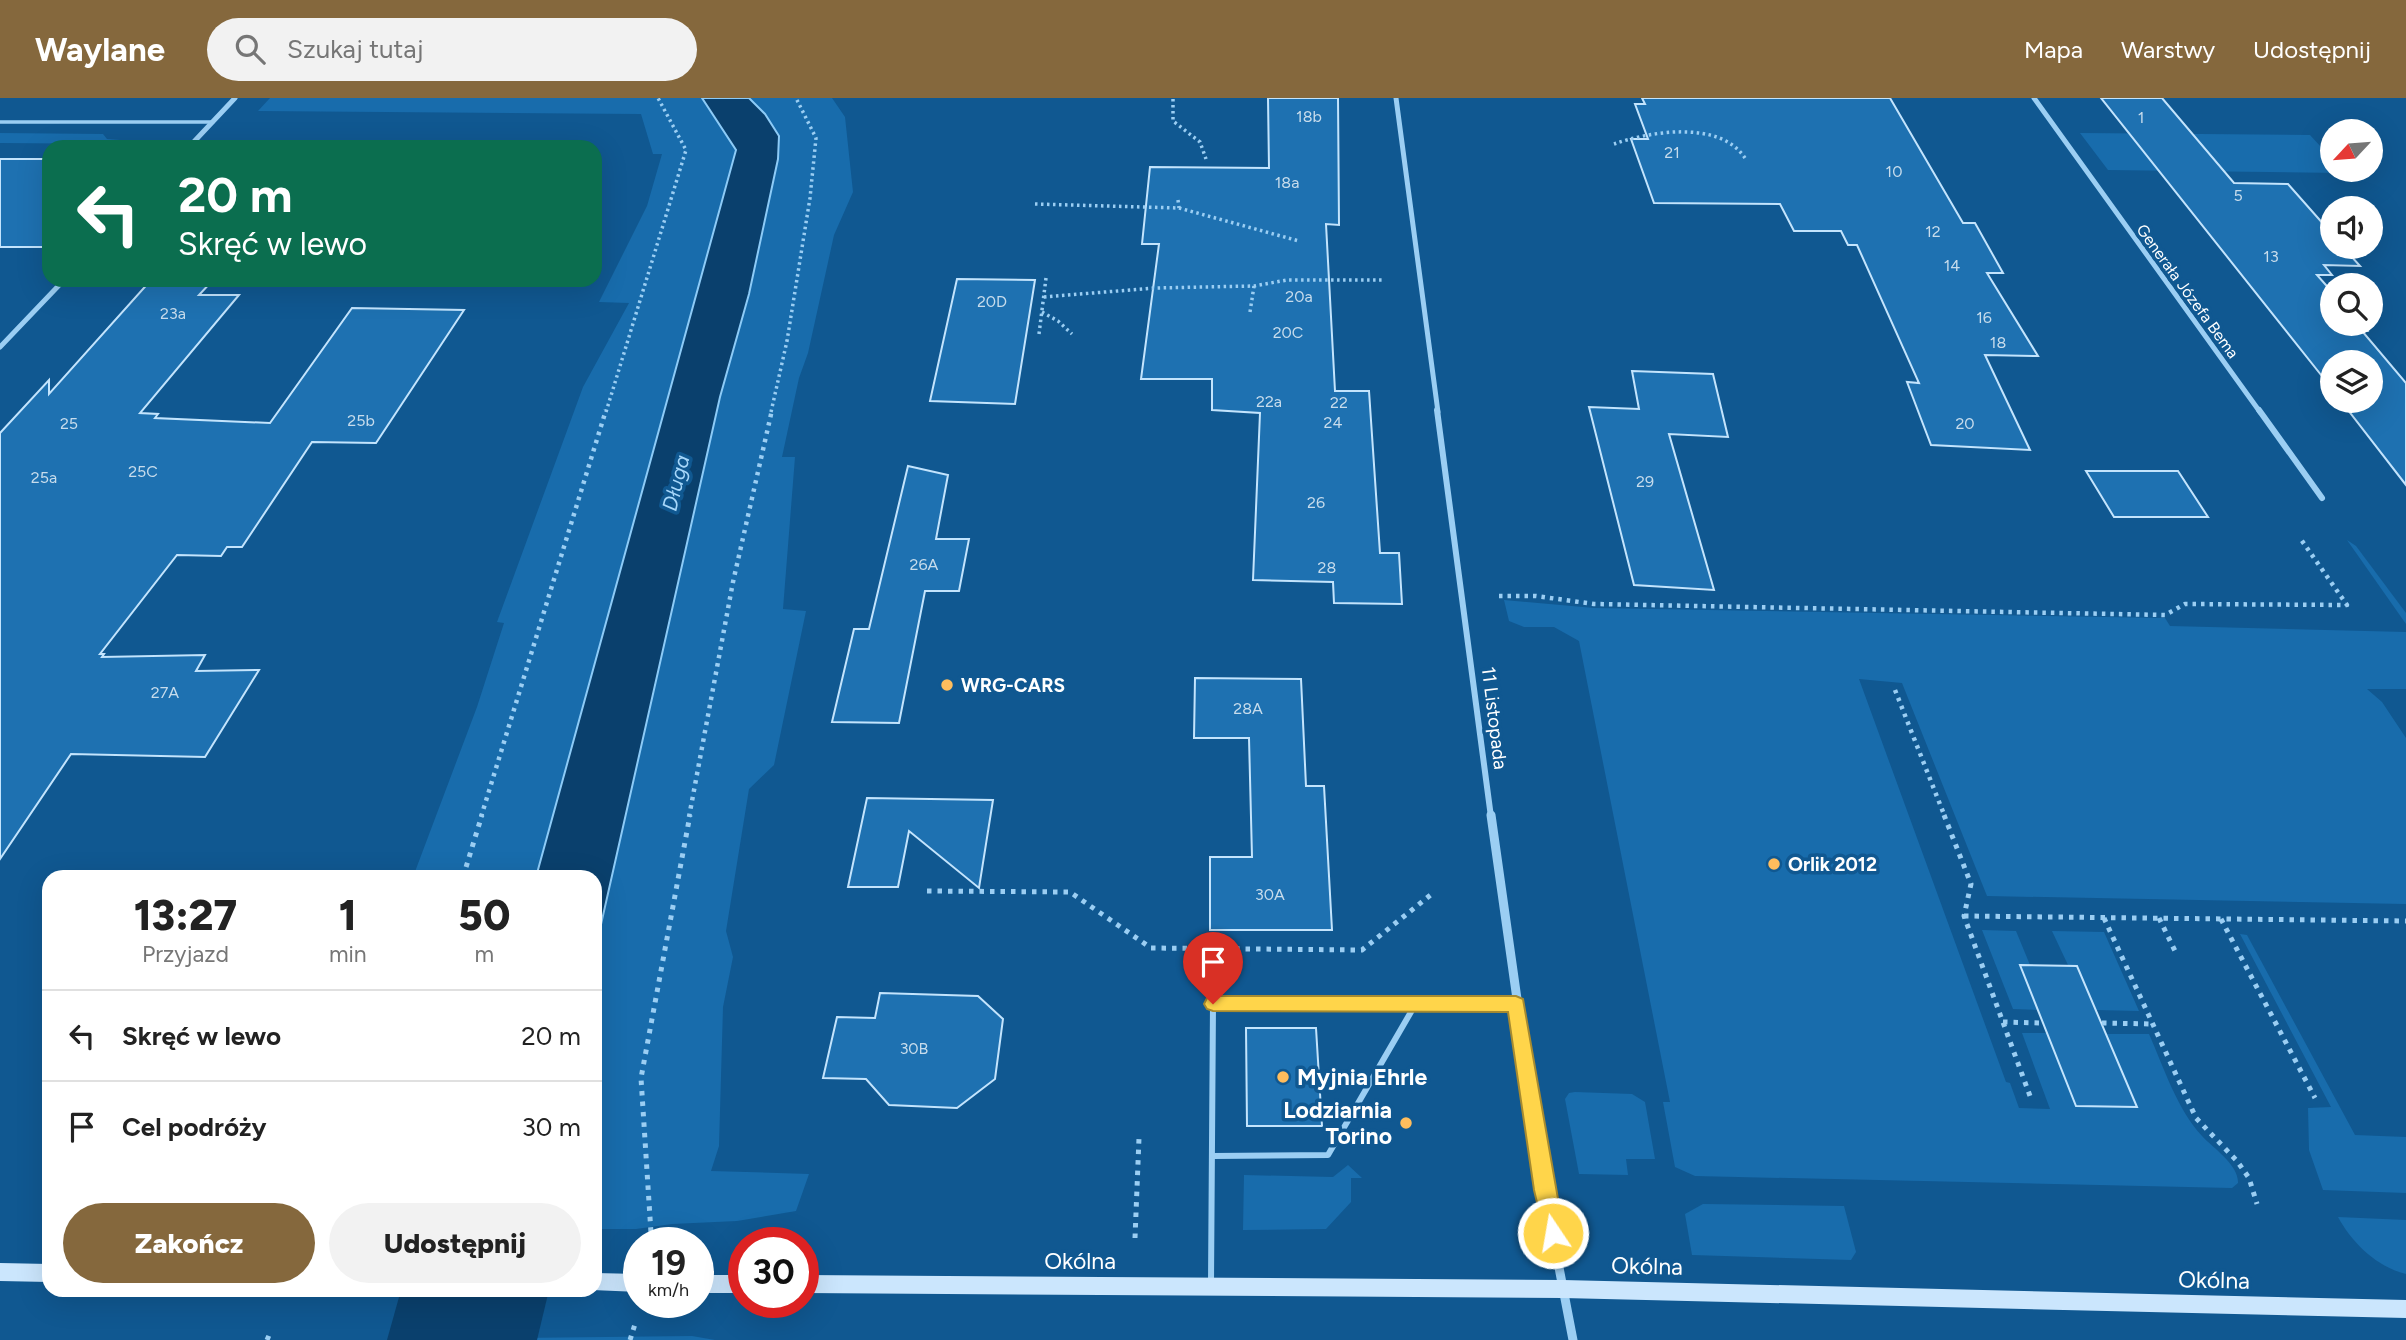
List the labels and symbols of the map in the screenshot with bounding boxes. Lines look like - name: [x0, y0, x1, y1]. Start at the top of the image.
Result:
- house number: 18b: [1296, 107, 1322, 126]
- house number: 1: [2138, 108, 2144, 127]
- north arrow: [2320, 119, 2384, 182]
- house number: 21: [1664, 143, 1680, 162]
- house number: 10: [1886, 162, 1902, 181]
- house number: 18a: [1275, 173, 1299, 192]
- house number: 5: [2233, 186, 2243, 205]
- street label: Generała Józefa Bema: [2133, 221, 2243, 362]
- house number: 12: [1925, 222, 1941, 241]
- house number: 13: [2263, 247, 2279, 266]
- house number: 14: [1944, 256, 1960, 275]
- house number: 20a: [1285, 287, 1313, 306]
- house number: 20D: [977, 292, 1007, 311]
- house number: 23a: [160, 304, 186, 323]
- house number: 16: [1976, 308, 1992, 327]
- house number: 20C: [1273, 323, 1303, 342]
- house number: 18: [1990, 333, 2006, 352]
- house number: 22a: [1256, 392, 1282, 411]
- house number: 22: [1330, 393, 1348, 412]
- house number: 25b: [347, 411, 375, 430]
- house number: 24: [1324, 413, 1342, 432]
- house number: 25: [60, 414, 78, 433]
- house number: 20: [1955, 414, 1975, 433]
- water label: Długa: [657, 452, 695, 513]
- house number: 25C: [128, 462, 158, 481]
- house number: 25a: [31, 468, 57, 487]
- house number: 29: [1636, 472, 1654, 491]
- house number: 26: [1307, 493, 1325, 512]
- house number: 26A: [910, 555, 939, 574]
- house number: 28: [1318, 558, 1336, 577]
- street label: 11 Listopada: [1477, 665, 1512, 771]
- place label: WRG-CARS: [961, 674, 1065, 697]
- marker: WRG-CARS: [939, 677, 955, 693]
- house number: 27A: [151, 683, 179, 702]
- house number: 28A: [1233, 699, 1263, 718]
- place label: Orlik 2012: [1788, 853, 1877, 876]
- marker: Orlik 2012: [1766, 856, 1782, 872]
- house number: 30A: [1255, 885, 1285, 904]
- pin: [1183, 932, 1243, 1004]
- house number: 30B: [900, 1039, 929, 1058]
- place label: Myjnia Ehrle: [1297, 1063, 1428, 1091]
- marker: Myjnia Ehrle: [1275, 1069, 1291, 1085]
- place label: Lodziarnia Torino: [1283, 1096, 1392, 1150]
- marker: Lodziarnia Torino: [1398, 1115, 1414, 1131]
- position arrow: [1516, 1196, 1590, 1270]
- speed limit sign: 30: [728, 1227, 819, 1318]
- street label: Okólna: [1044, 1247, 1116, 1275]
- street label: Okólna: [1611, 1251, 1683, 1281]
- street label: Okólna: [2178, 1265, 2250, 1295]

